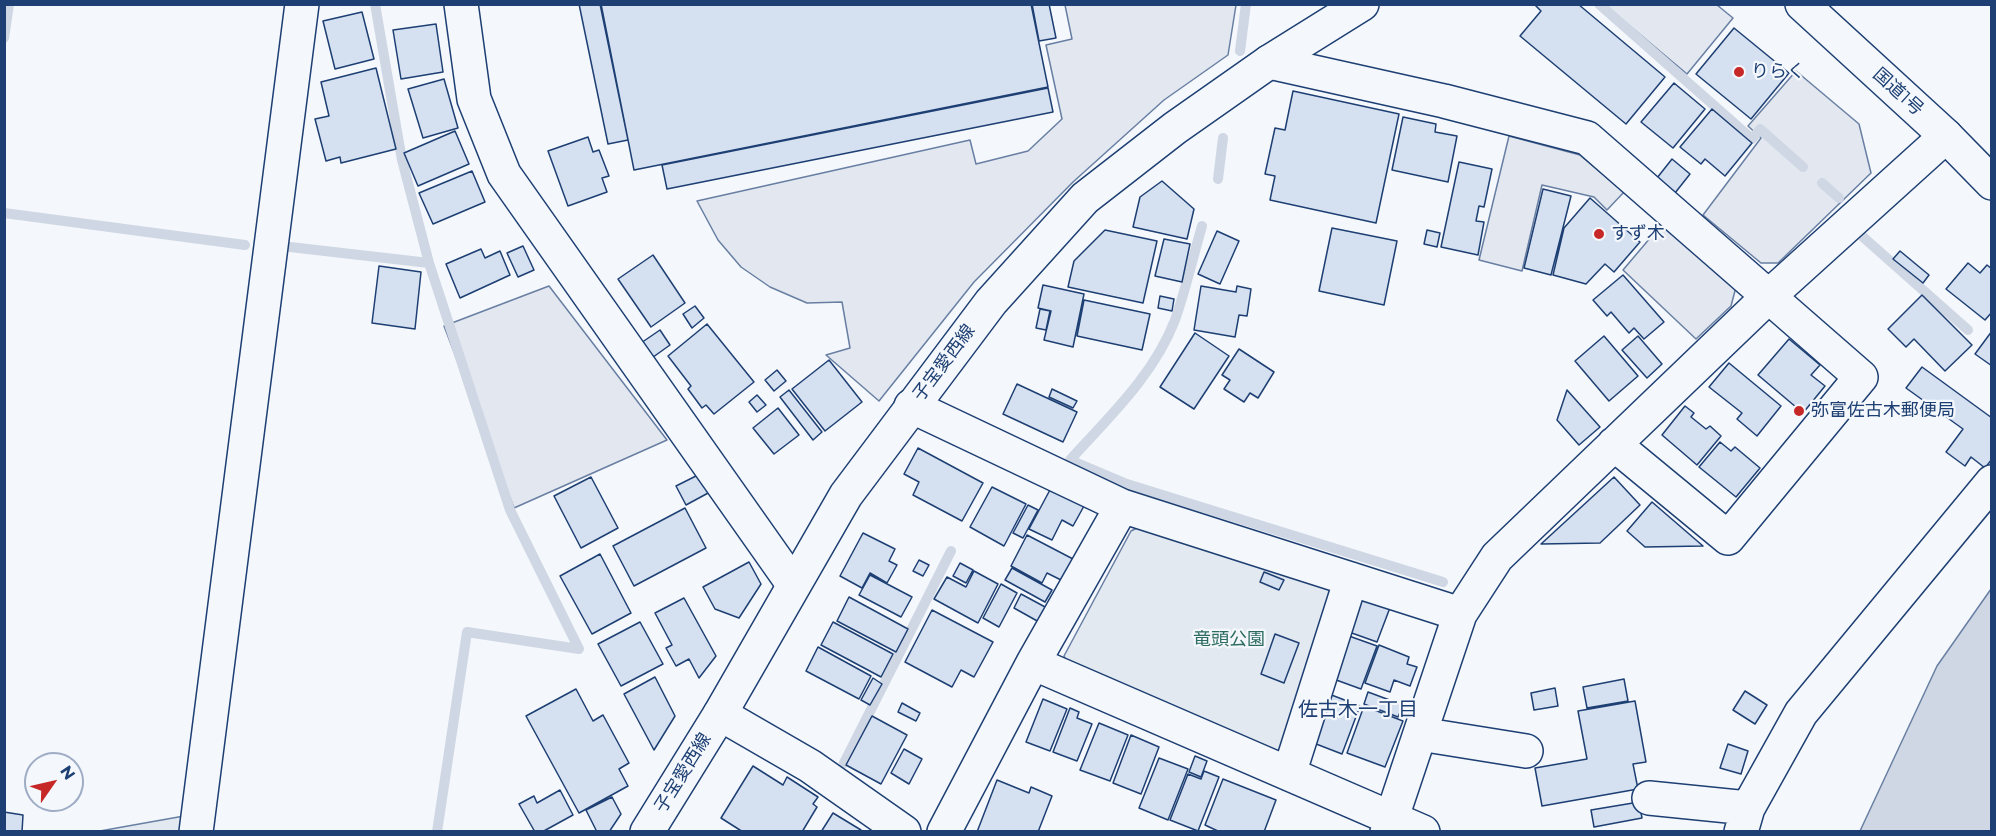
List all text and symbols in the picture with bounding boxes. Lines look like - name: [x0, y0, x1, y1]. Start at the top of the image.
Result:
- place label: りらく: [1751, 61, 1805, 83]
- street label: 国道1号: [1868, 64, 1928, 120]
- marker: りらく: [1732, 65, 1746, 79]
- place label: すず木: [1611, 223, 1665, 245]
- marker: すず木: [1592, 227, 1606, 241]
- street label: 子宝愛西線: [908, 321, 980, 405]
- place label: 弥富佐古木郵便局: [1811, 400, 1955, 422]
- marker: 弥富佐古木郵便局: [1792, 404, 1806, 418]
- park label: 竜頭公園: [1193, 629, 1265, 651]
- district label: 佐古木一丁目: [1298, 698, 1418, 722]
- street label: 子宝愛西線: [650, 729, 716, 817]
- north arrow: [24, 752, 84, 812]
- text: N: [56, 762, 79, 783]

